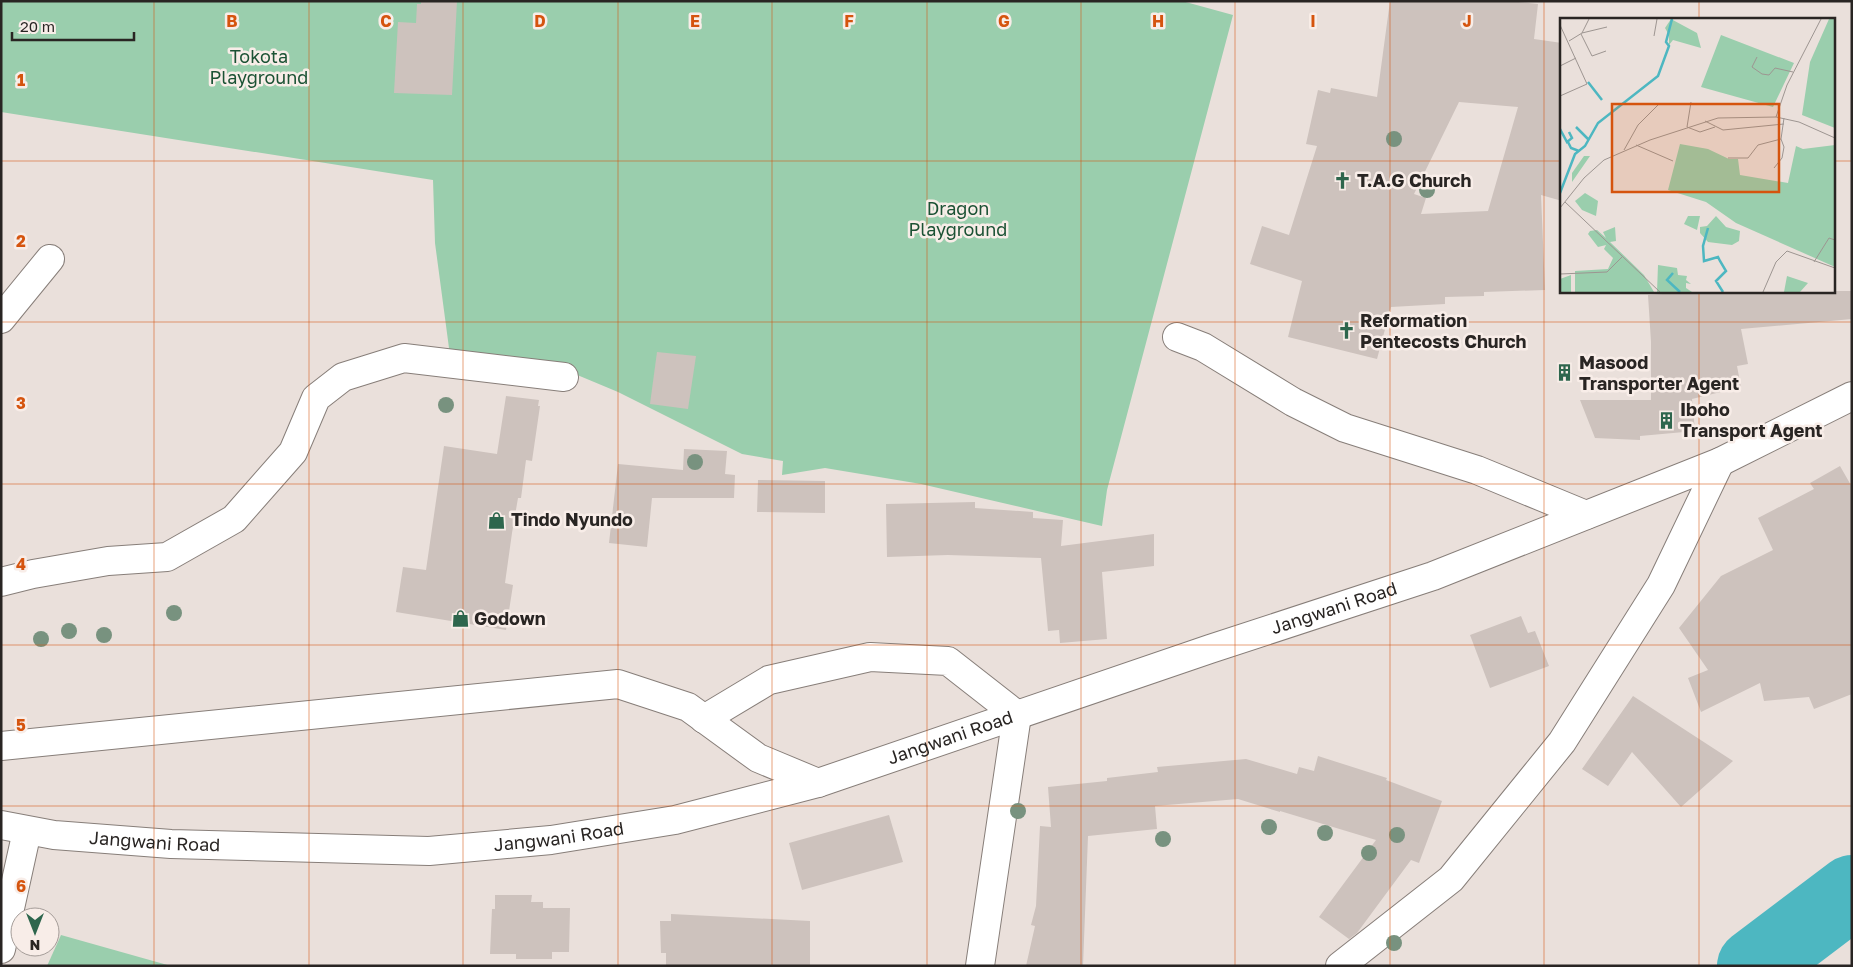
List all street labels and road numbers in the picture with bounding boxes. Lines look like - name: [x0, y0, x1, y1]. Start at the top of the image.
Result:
- street label: Jangwani Road: [1268, 577, 1400, 638]
- street label: Jangwani Road: [884, 705, 1016, 768]
- street label: Jangwani Road: [493, 816, 625, 855]
- street label: Jangwani Road: [89, 826, 221, 855]

